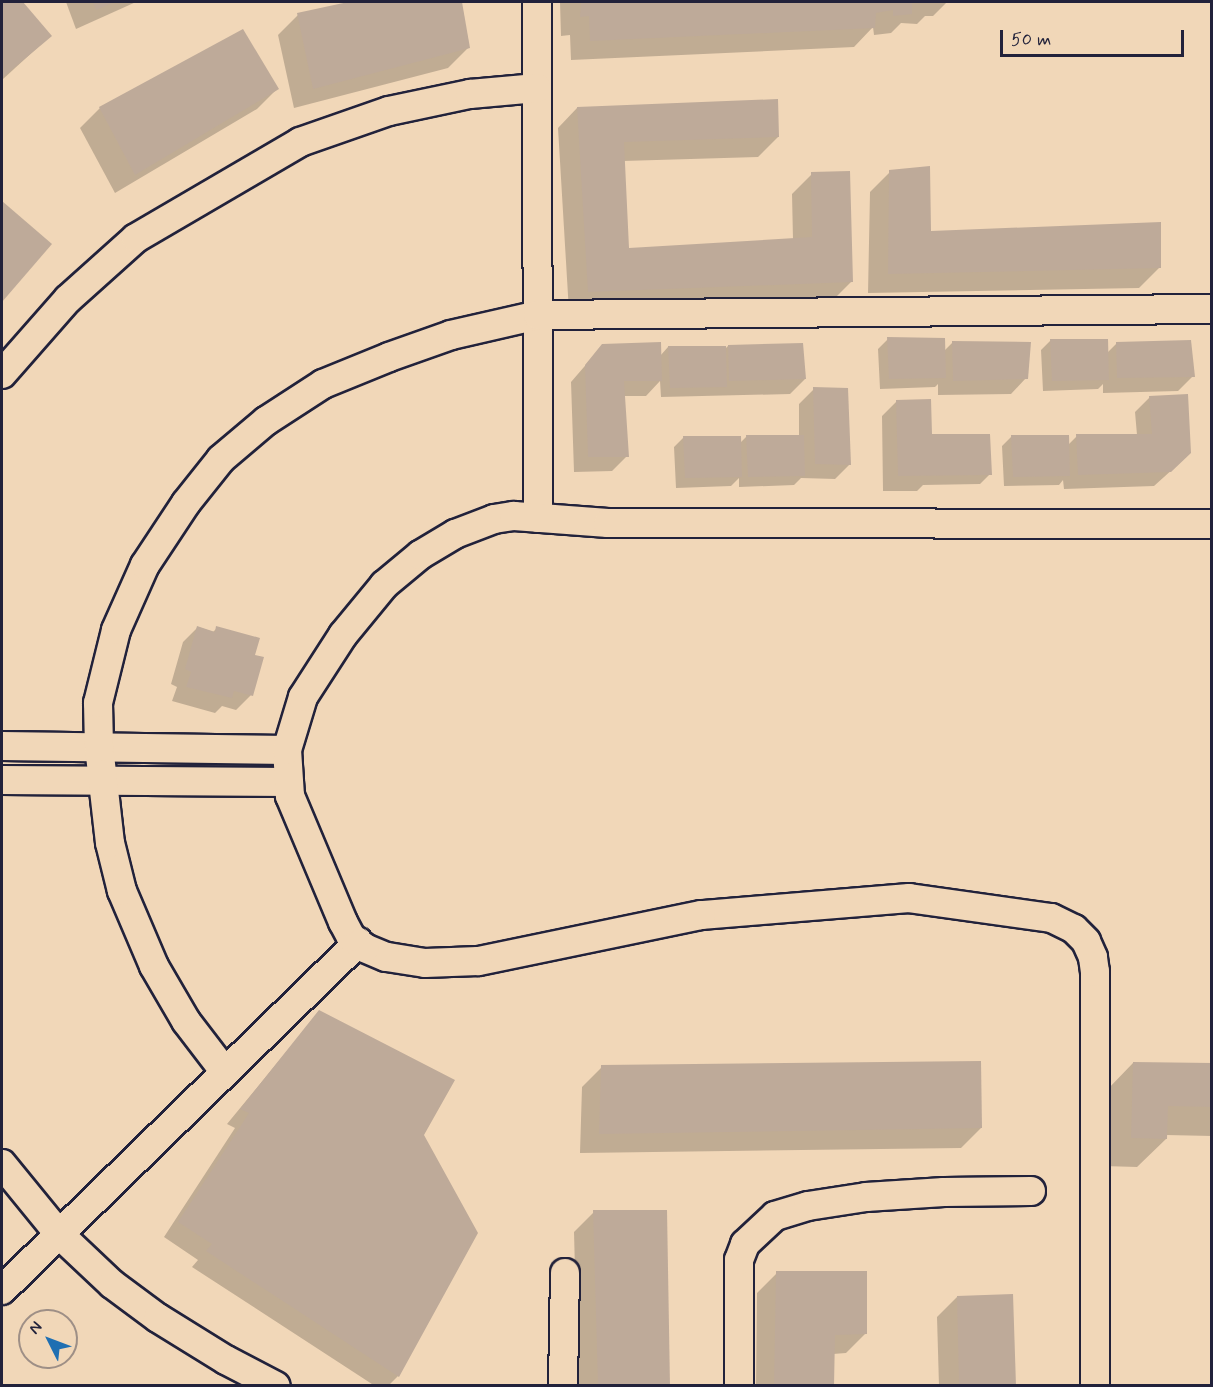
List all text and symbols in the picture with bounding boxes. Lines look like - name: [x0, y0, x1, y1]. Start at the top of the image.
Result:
- scale bar: [1003, 18, 1188, 56]
- text: 50 m: [1011, 28, 1051, 52]
- north arrow: [18, 1309, 78, 1369]
- text: N: [24, 1317, 47, 1339]

